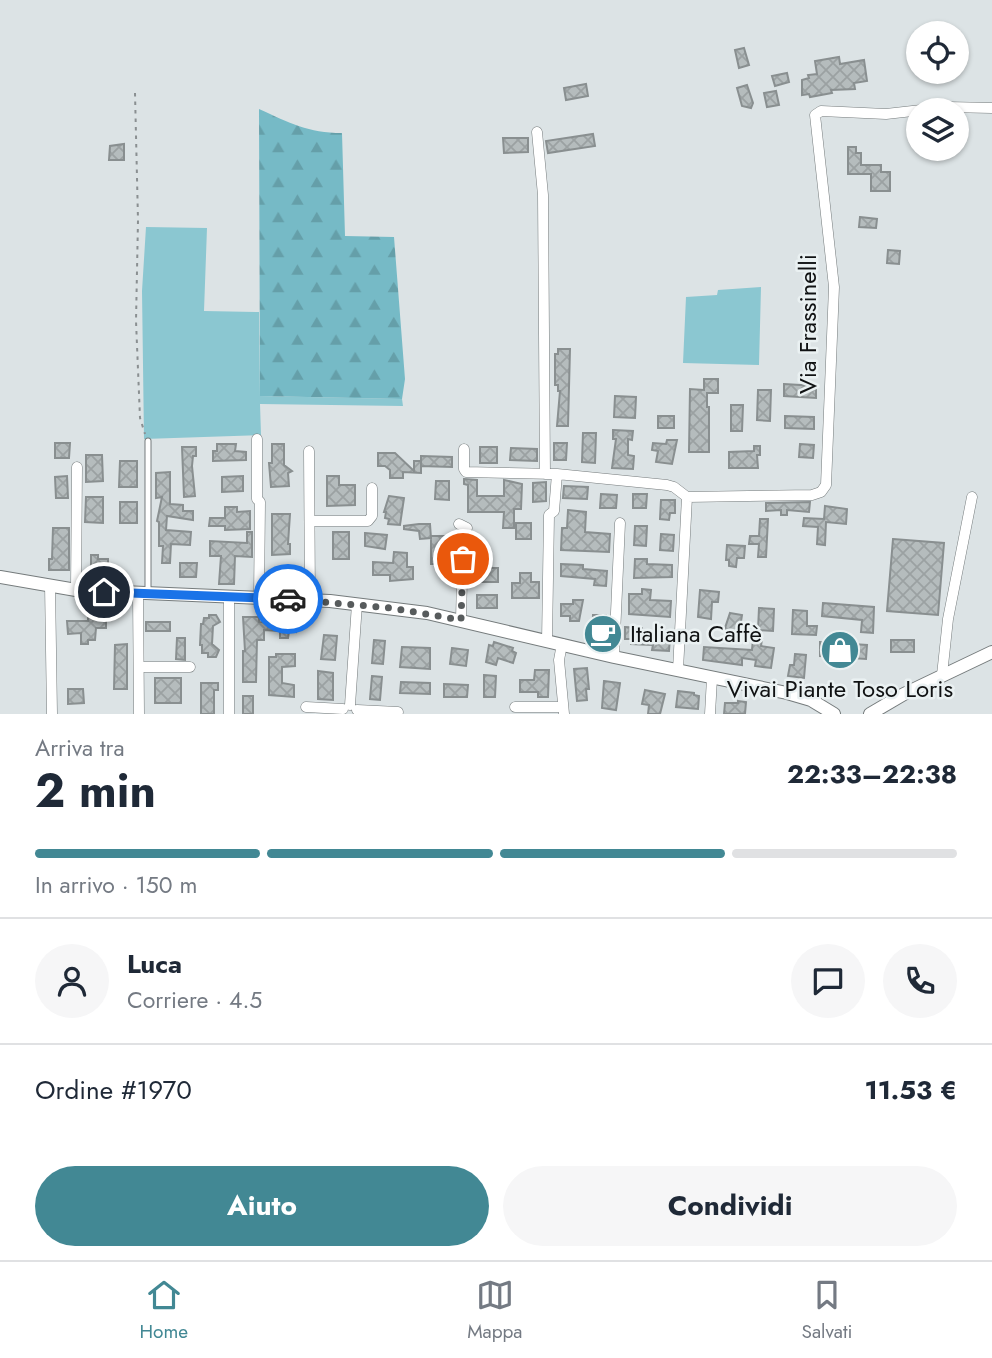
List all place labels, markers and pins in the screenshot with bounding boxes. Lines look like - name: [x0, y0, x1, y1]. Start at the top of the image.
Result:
- pin: [433, 529, 493, 589]
- pin: [74, 562, 134, 622]
- cafe icon: Italiana Caffè: [582, 613, 624, 655]
- place label: Italiana Caffè: [630, 616, 762, 651]
- shop icon: Vivai Piante Toso Loris: [819, 629, 861, 671]
- place label: Vivai Piante Toso Loris: [727, 671, 953, 706]

